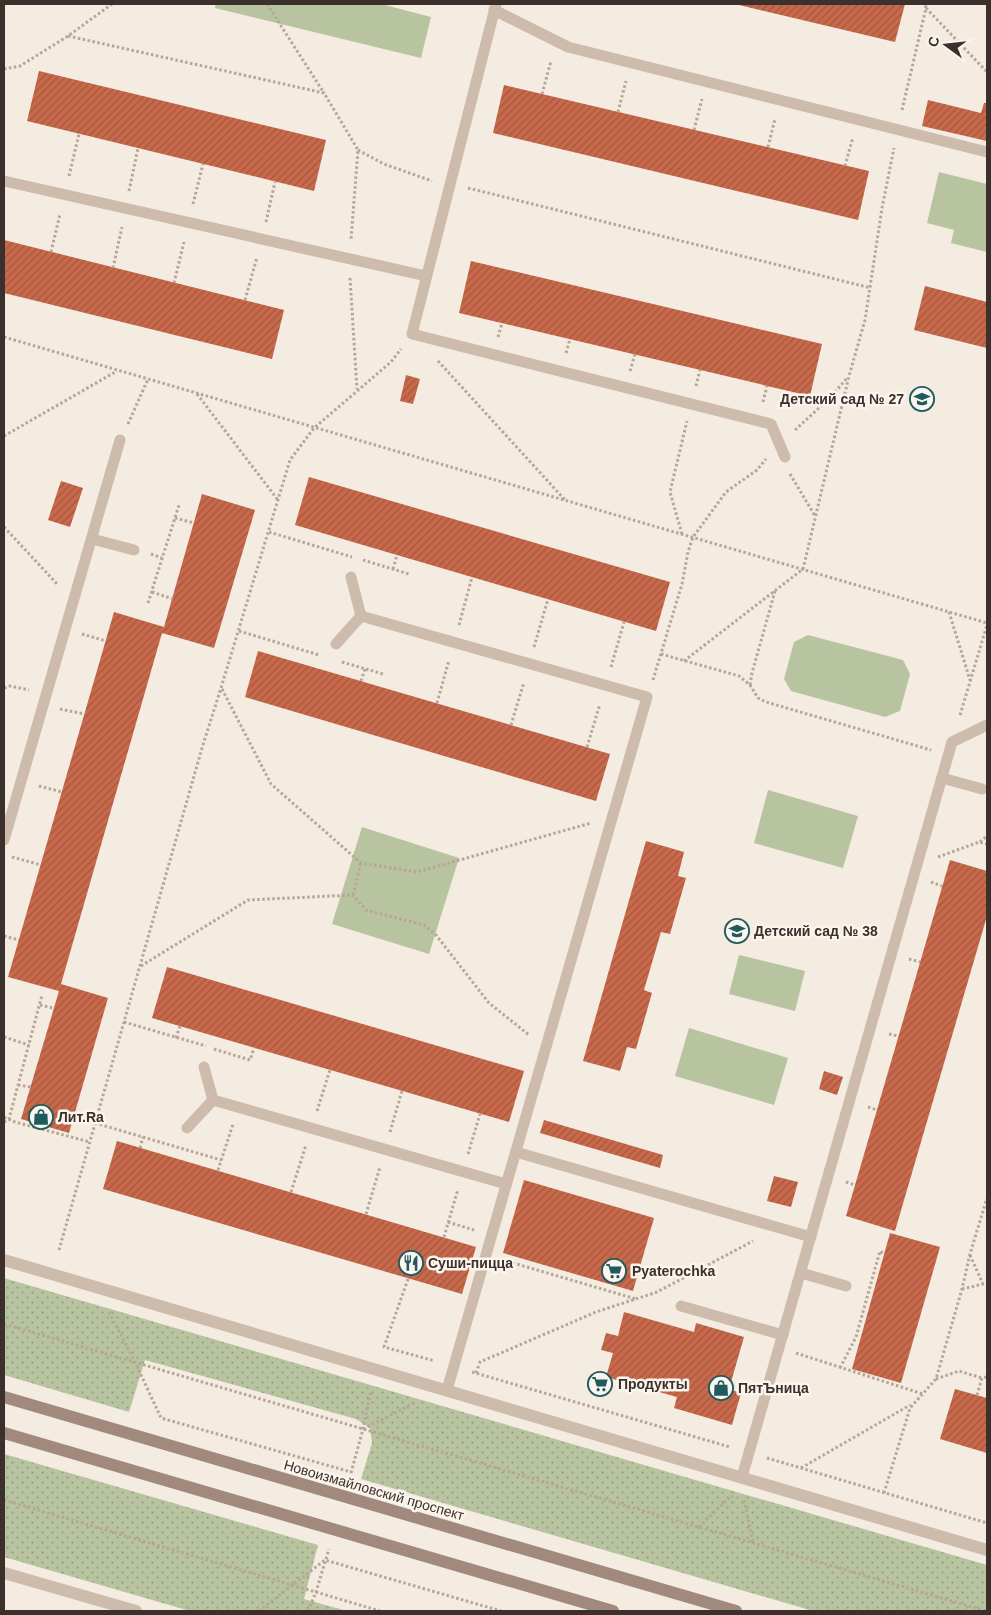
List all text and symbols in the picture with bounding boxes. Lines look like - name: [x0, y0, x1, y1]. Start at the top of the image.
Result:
- north arrow: [921, 20, 971, 70]
- text: С: [924, 35, 942, 49]
- school or university icon: Детский сад № 27: [909, 386, 935, 412]
- place label: Детский сад № 27: [780, 391, 904, 407]
- school or university icon: Детский сад № 38: [724, 918, 750, 944]
- place label: Детский сад № 38: [754, 923, 878, 939]
- shop icon: Лит.Ra: [28, 1104, 54, 1130]
- place label: Лит.Ra: [58, 1109, 104, 1125]
- restaurant icon: Суши-пицца: [398, 1250, 424, 1276]
- place label: Суши-пицца: [428, 1255, 513, 1271]
- supermarket icon: Pyaterochka: [601, 1258, 627, 1284]
- place label: Pyaterochka: [632, 1263, 715, 1279]
- supermarket icon: Продукты: [587, 1371, 613, 1397]
- shop icon: ПятЪница: [708, 1375, 734, 1401]
- place label: Продукты: [618, 1376, 688, 1392]
- place label: ПятЪница: [738, 1380, 809, 1396]
- street label: Новоизмайловский проспект: [282, 1457, 466, 1524]

